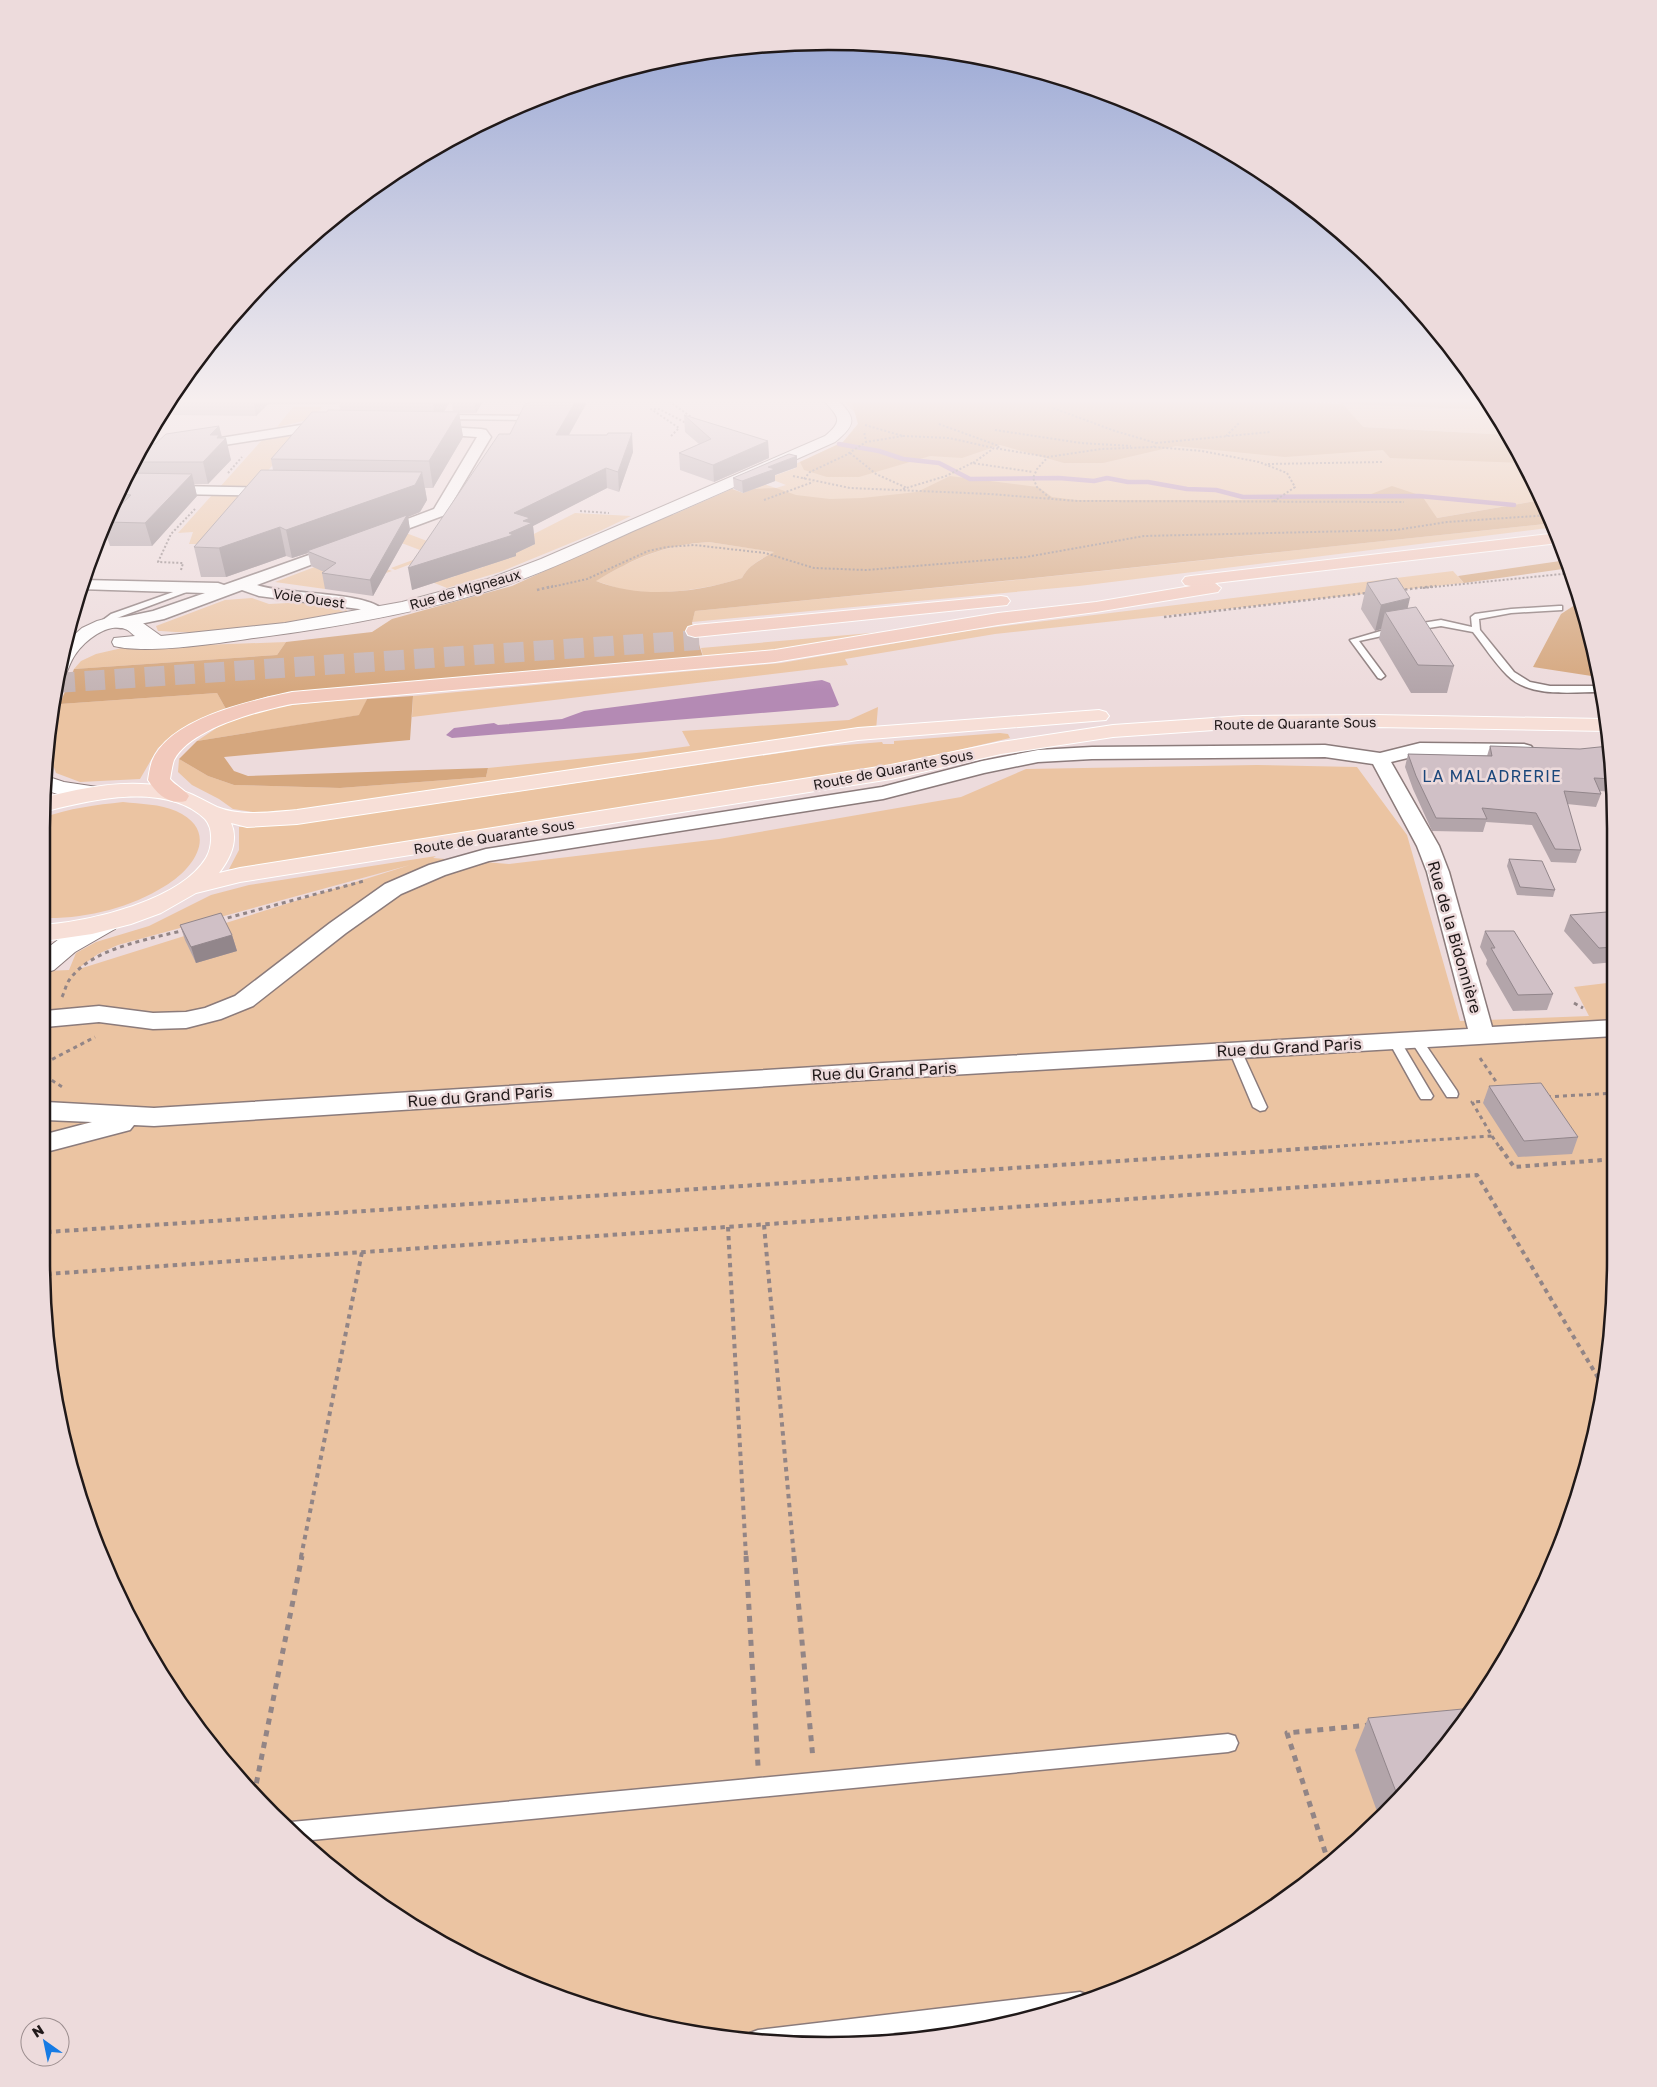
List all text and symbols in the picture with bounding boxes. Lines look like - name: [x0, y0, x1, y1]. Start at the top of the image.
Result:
- street label: Rue de Migneaux: [407, 565, 523, 613]
- street label: Voie Ouest: [272, 585, 346, 611]
- street label: Route de Quarante Sous: [1214, 713, 1376, 733]
- street label: Route de Quarante Sous: [812, 745, 974, 793]
- district label: LA MALADRERIE: [1422, 766, 1562, 786]
- street label: Route de Quarante Sous: [412, 815, 576, 857]
- street label: Rue de la Bidonnière: [1424, 858, 1486, 1016]
- street label: Rue du Grand Paris: [1216, 1033, 1362, 1061]
- street label: Rue du Grand Paris: [811, 1057, 957, 1085]
- street label: Rue du Grand Paris: [407, 1081, 553, 1111]
- north arrow: [20, 2017, 70, 2067]
- text: N: [29, 2021, 47, 2041]

